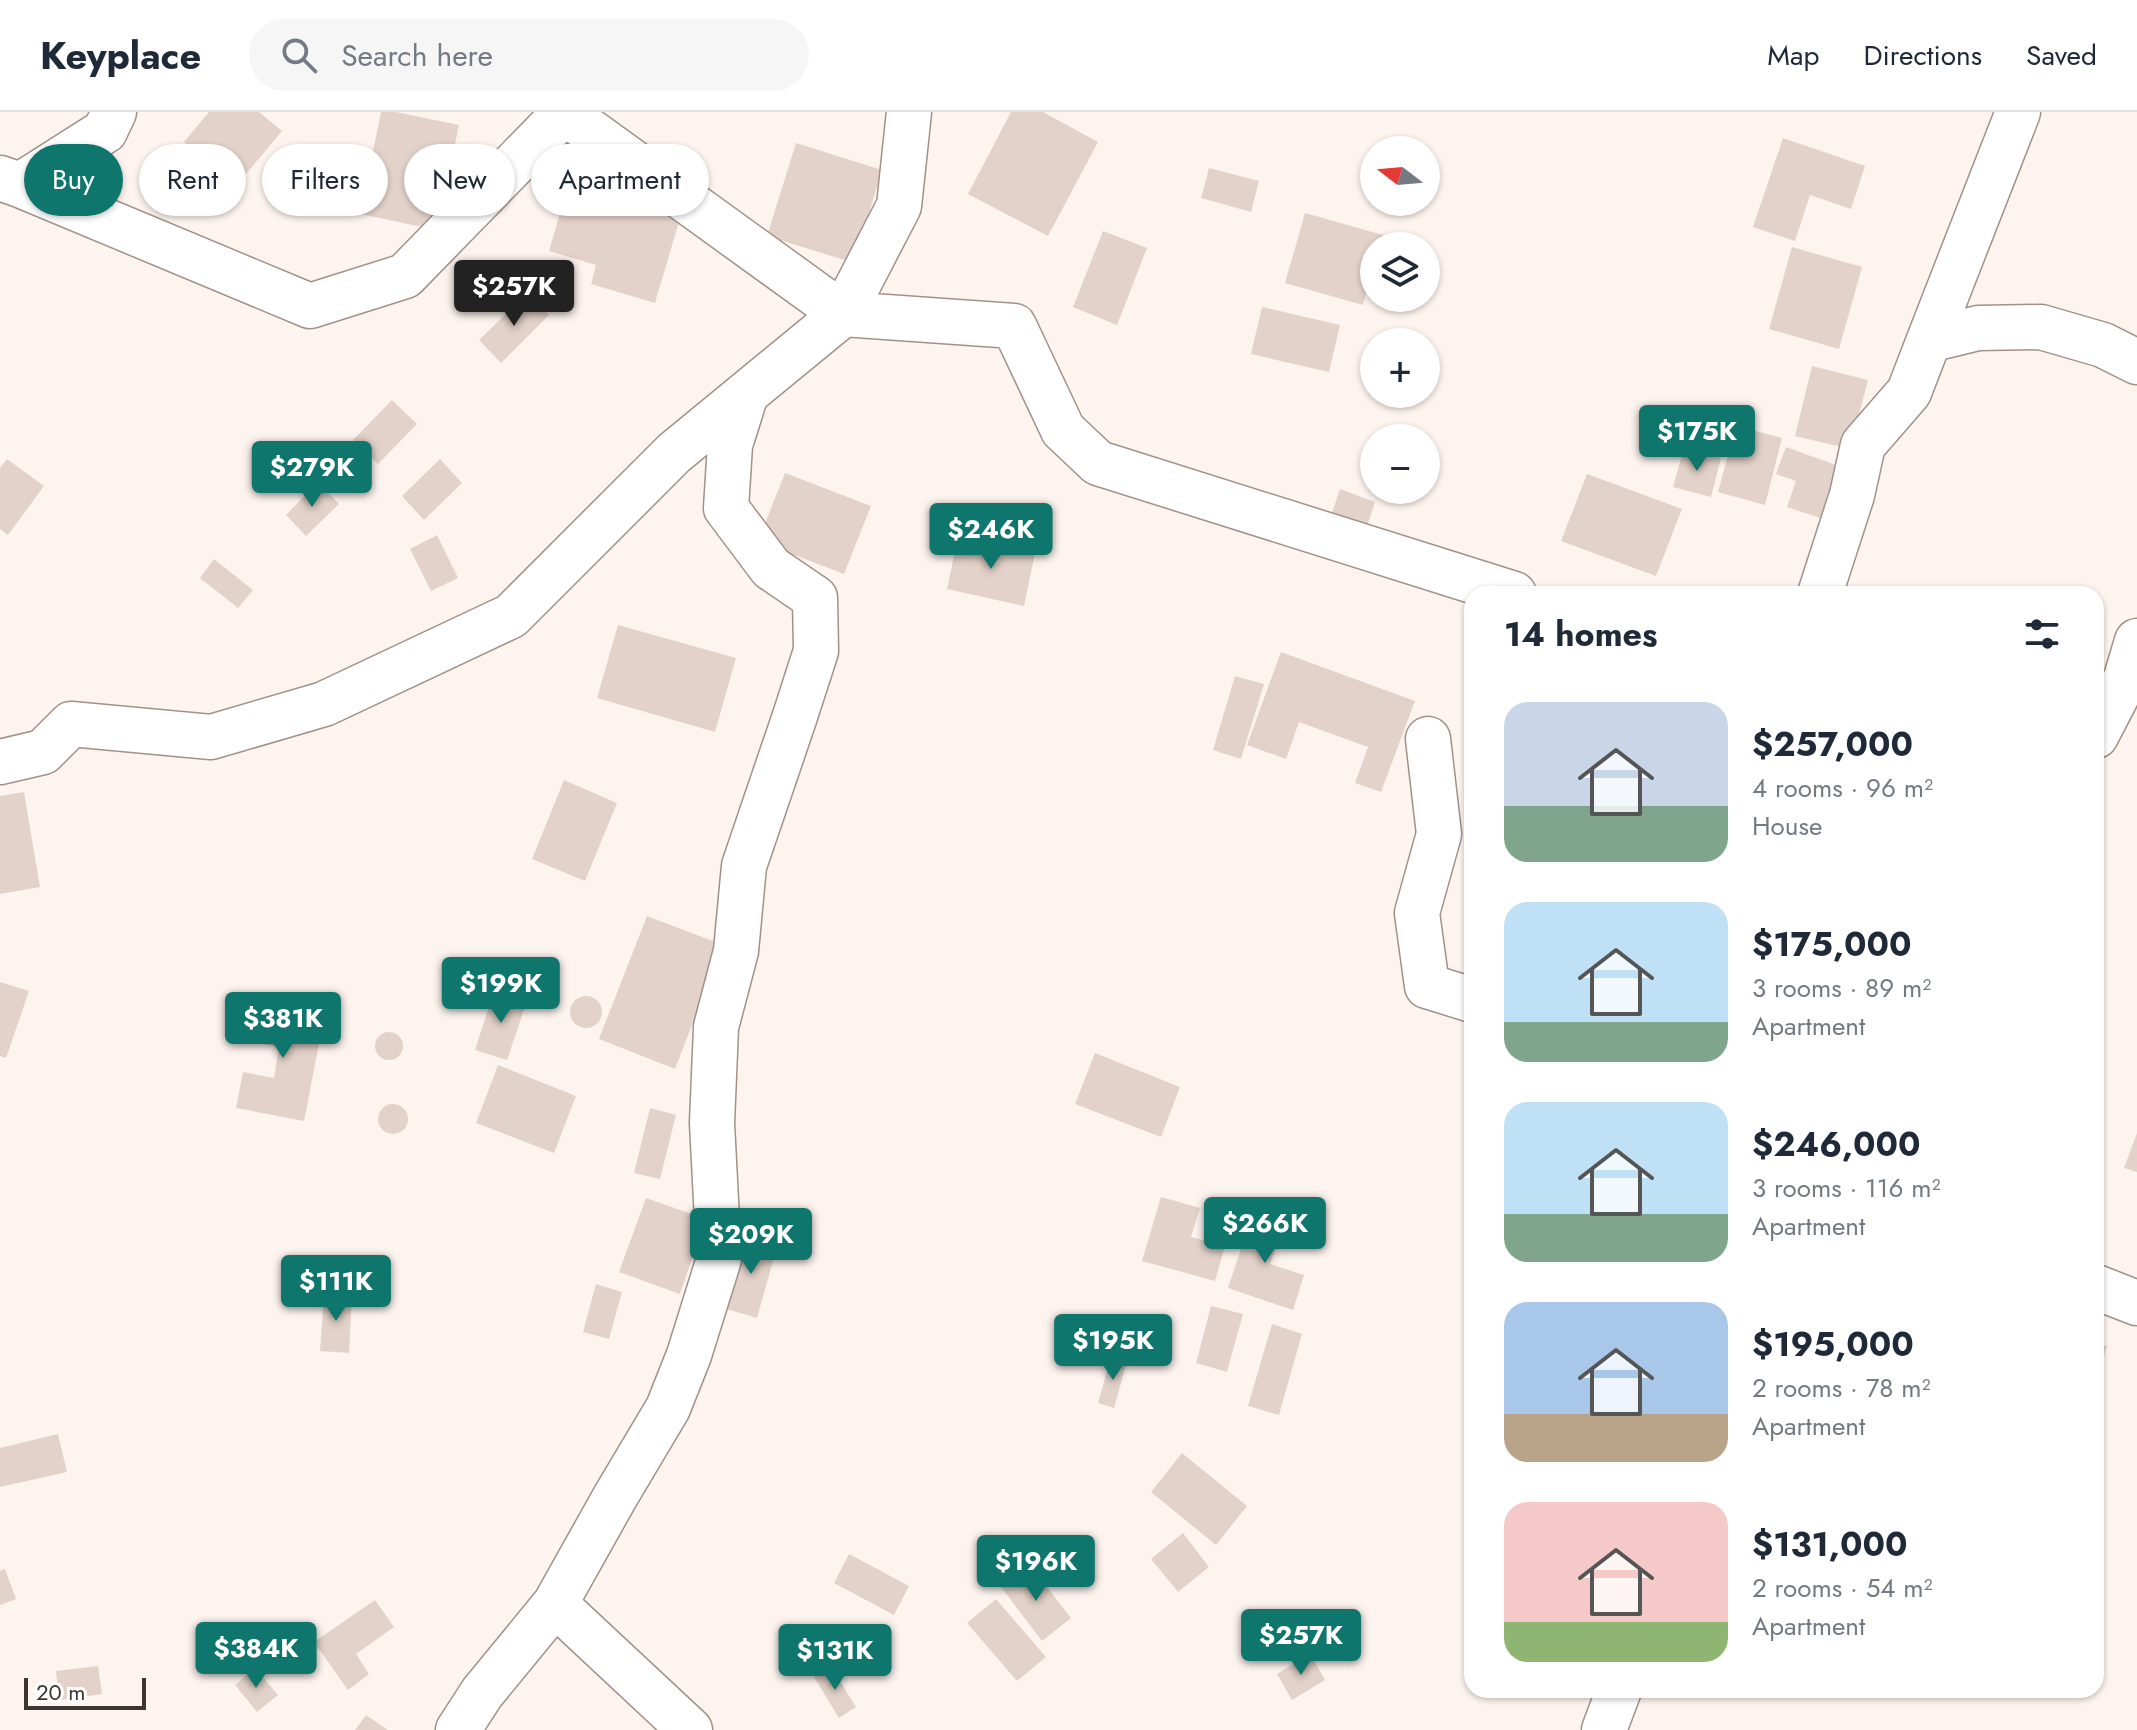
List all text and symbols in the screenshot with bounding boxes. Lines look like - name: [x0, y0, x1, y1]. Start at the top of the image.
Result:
- search box: [249, 19, 809, 91]
- text: Keyplace: [40, 28, 201, 83]
- icon: search: [277, 33, 321, 77]
- text: Search here: [341, 34, 493, 77]
- text: Map: [1767, 35, 1819, 76]
- text: Directions: [1863, 35, 1982, 76]
- text: Saved: [2026, 35, 2097, 76]
- north arrow: [1360, 136, 1440, 216]
- map controls: [1360, 136, 1440, 504]
- chip: Buy: [24, 144, 123, 216]
- chip: Rent: [139, 144, 246, 216]
- chip: Filters: [262, 144, 388, 216]
- chip: New: [404, 144, 515, 216]
- chip: Apartment: [531, 144, 709, 216]
- button: layers: [1360, 232, 1440, 312]
- pin: $257K: [458, 260, 570, 328]
- text: $257K: [472, 267, 556, 305]
- button: +: [1360, 328, 1440, 408]
- pin: $175K: [1641, 405, 1753, 473]
- text: $175K: [1657, 412, 1737, 450]
- button: −: [1360, 424, 1440, 504]
- pin: $279K: [256, 441, 368, 509]
- text: $279K: [270, 448, 354, 486]
- pin: $246K: [935, 503, 1047, 571]
- text: $246K: [948, 510, 1034, 548]
- text: 14 homes: [1504, 610, 1658, 659]
- icon: filters: [2020, 612, 2064, 656]
- text: $257,000: [1752, 720, 1913, 769]
- icon: home: [1568, 734, 1664, 830]
- text: 4 rooms · 96 m²: [1752, 769, 1933, 807]
- text: House: [1752, 807, 1822, 845]
- text: $175,000: [1752, 920, 1911, 969]
- icon: home: [1568, 934, 1664, 1030]
- pin: $199K: [445, 957, 557, 1025]
- text: $199K: [460, 964, 542, 1002]
- text: 3 rooms · 89 m²: [1752, 969, 1931, 1007]
- pin: $381K: [227, 992, 339, 1060]
- text: $381K: [243, 999, 323, 1037]
- text: Apartment: [1752, 1007, 1865, 1045]
- text: $246,000: [1752, 1120, 1920, 1169]
- icon: home: [1568, 1134, 1664, 1230]
- text: 3 rooms · 116 m²: [1752, 1169, 1941, 1207]
- pin: $266K: [1209, 1197, 1321, 1265]
- text: $266K: [1222, 1204, 1308, 1242]
- text: Apartment: [1752, 1207, 1865, 1245]
- pin: $209K: [695, 1208, 807, 1276]
- text: $209K: [708, 1215, 794, 1253]
- pin: $111K: [280, 1255, 392, 1323]
- text: $111K: [299, 1262, 373, 1300]
- pin: $195K: [1057, 1314, 1169, 1382]
- text: $195,000: [1752, 1320, 1914, 1369]
- text: $195K: [1072, 1321, 1154, 1359]
- icon: home: [1568, 1334, 1664, 1430]
- text: 2 rooms · 78 m²: [1752, 1369, 1931, 1407]
- text: Apartment: [1752, 1407, 1865, 1445]
- text: $131,000: [1752, 1520, 1907, 1569]
- icon: home: [1568, 1534, 1664, 1630]
- pin: $196K: [980, 1535, 1092, 1603]
- text: $196K: [995, 1542, 1077, 1580]
- text: 2 rooms · 54 m²: [1752, 1569, 1933, 1607]
- text: Apartment: [1752, 1607, 1865, 1645]
- pin: $257K: [1245, 1609, 1357, 1677]
- text: $257K: [1259, 1616, 1343, 1654]
- pin: $384K: [200, 1622, 312, 1690]
- pin: $131K: [779, 1624, 891, 1692]
- text: $384K: [214, 1629, 298, 1667]
- text: $131K: [797, 1631, 873, 1669]
- scale bar: [24, 1674, 146, 1710]
- text: 20 m: [36, 1676, 85, 1708]

